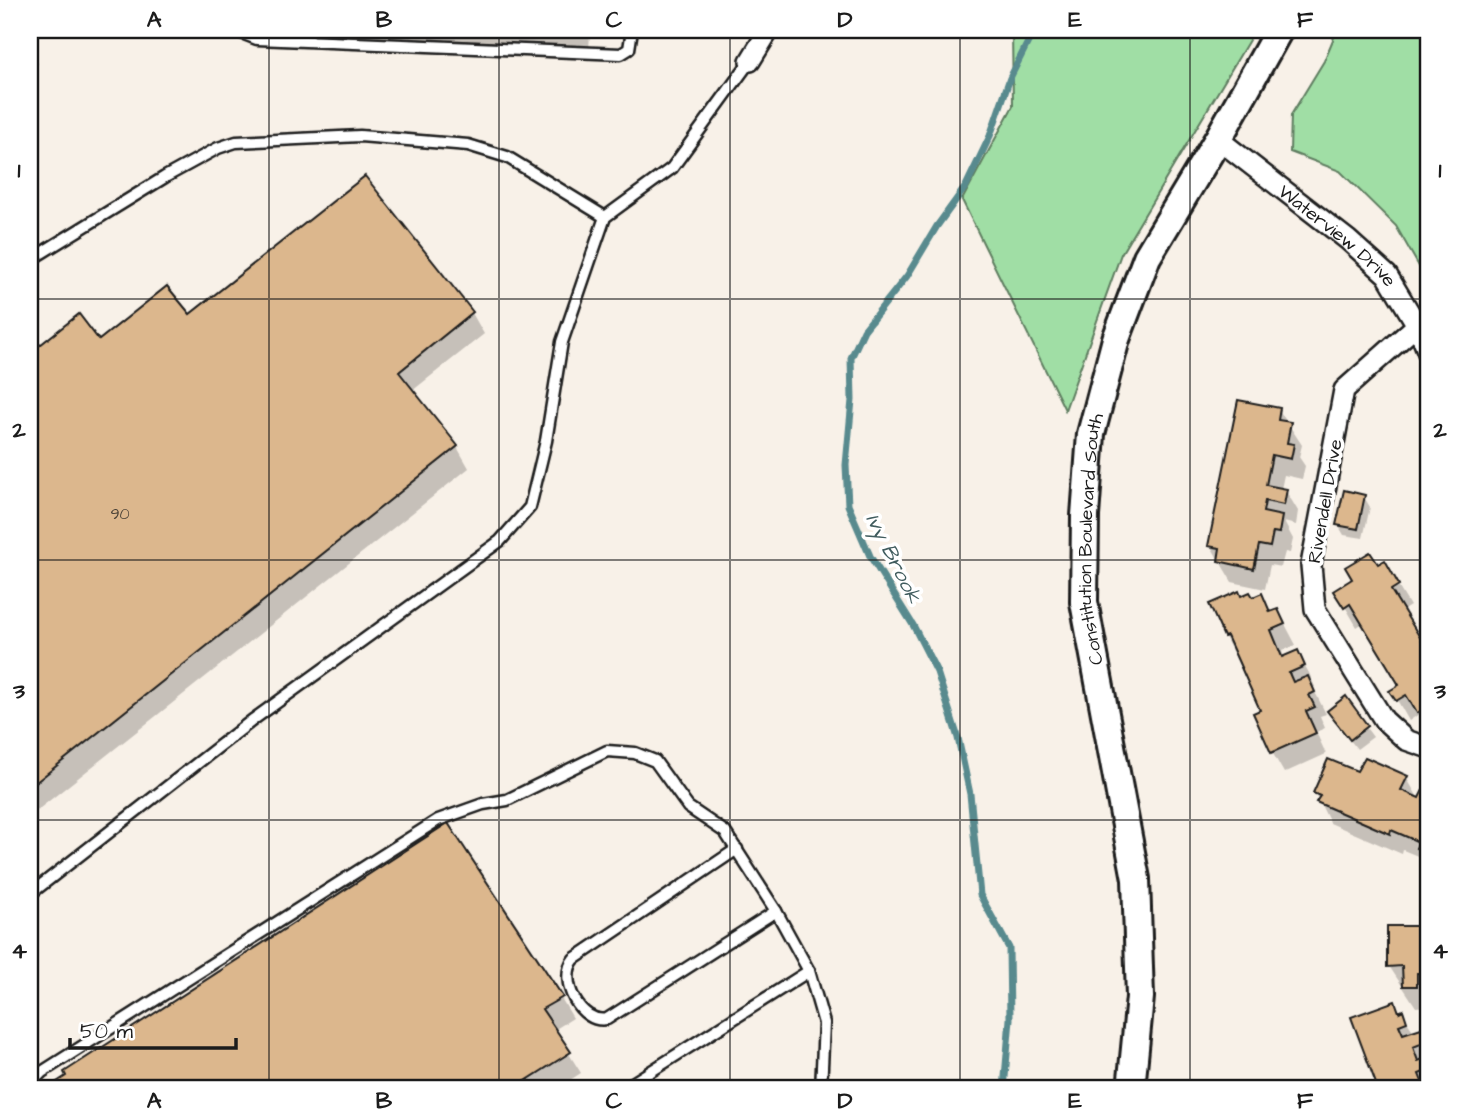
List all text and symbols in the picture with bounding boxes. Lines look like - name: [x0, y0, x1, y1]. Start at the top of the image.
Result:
- text: A: [147, 4, 162, 36]
- text: B: [376, 4, 393, 36]
- text: C: [606, 4, 623, 36]
- text: D: [838, 4, 853, 36]
- text: E: [1068, 4, 1082, 36]
- text: F: [1297, 4, 1314, 36]
- text: 1: [18, 154, 21, 186]
- text: 1: [1439, 154, 1442, 186]
- street label: Waterview Drive: [1272, 179, 1403, 292]
- street label: Constitution Boulevard South: [1072, 410, 1111, 667]
- text: 2: [11, 414, 26, 446]
- text: 2: [1432, 414, 1447, 446]
- street label: Rivendell Drive: [1301, 437, 1350, 565]
- house number: 90: [110, 503, 130, 525]
- water label: Ivy Brook: [858, 508, 929, 609]
- text: 3: [12, 675, 25, 707]
- text: 3: [1433, 675, 1446, 707]
- text: 4: [11, 935, 27, 967]
- text: 4: [1432, 935, 1448, 967]
- scale bar: [70, 1007, 236, 1051]
- text: 50 m: [80, 1017, 134, 1046]
- text: A: [147, 1085, 162, 1117]
- text: B: [376, 1085, 393, 1117]
- text: C: [606, 1085, 623, 1117]
- text: D: [838, 1085, 853, 1117]
- text: E: [1068, 1085, 1082, 1117]
- text: F: [1297, 1085, 1314, 1117]

